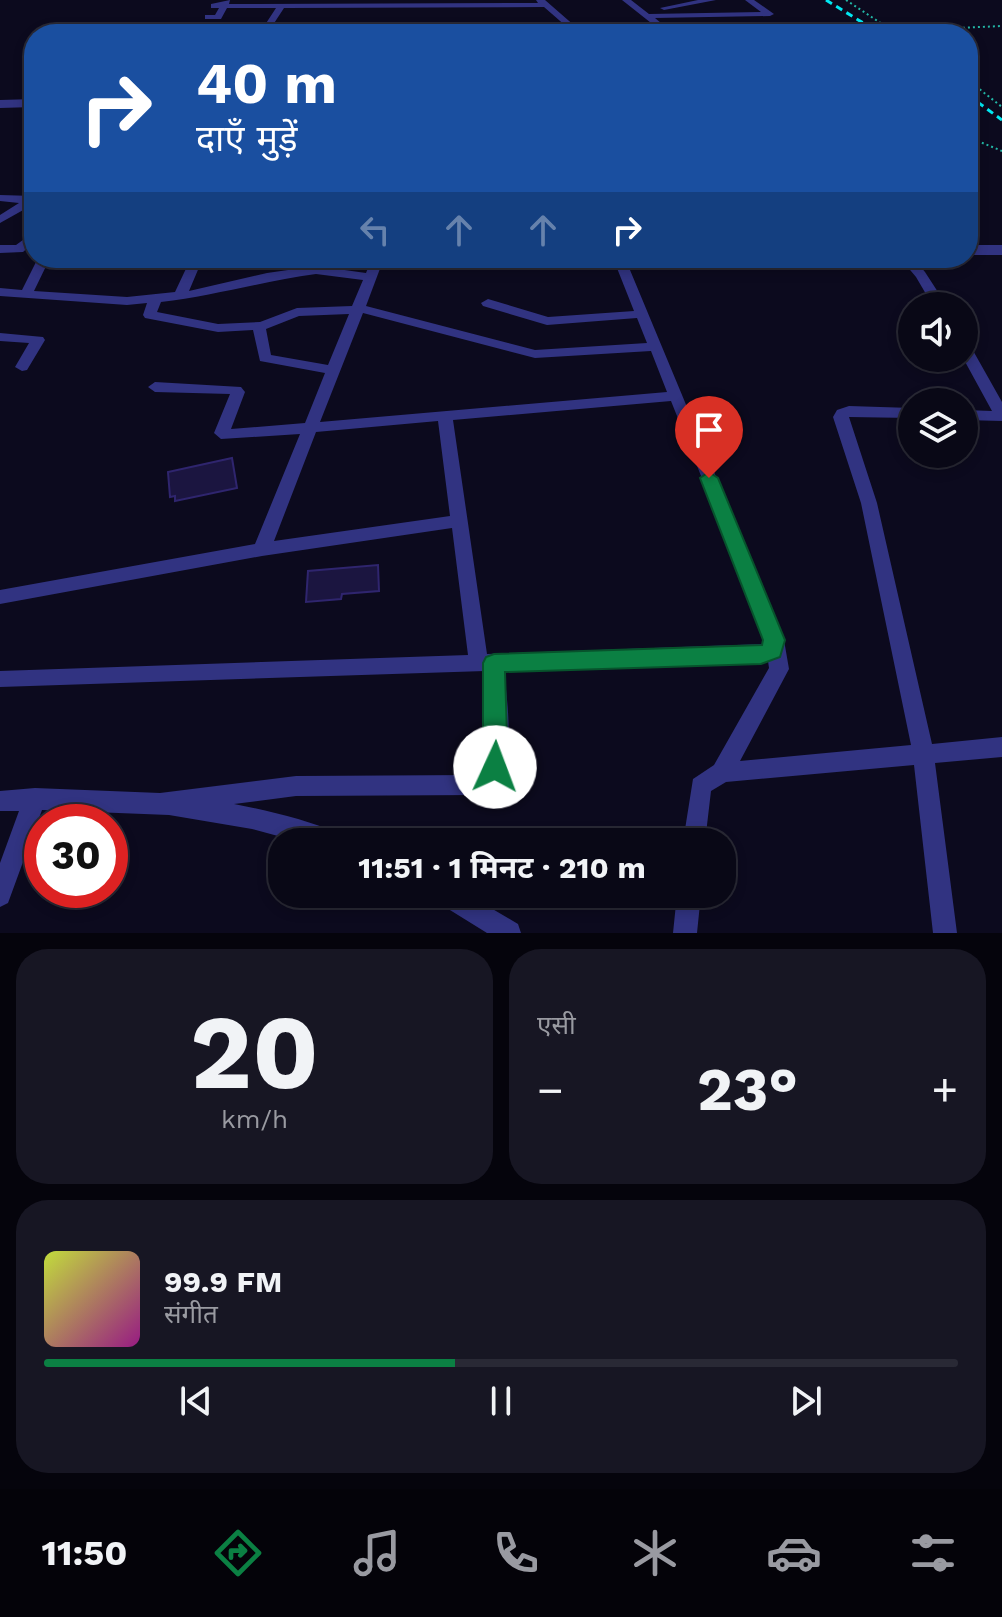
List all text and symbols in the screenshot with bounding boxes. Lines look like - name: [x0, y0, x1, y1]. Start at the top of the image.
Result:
- text: 40 m: [196, 51, 337, 117]
- icon: right: [64, 56, 168, 160]
- text: दाएँ मुड़ें: [196, 118, 297, 160]
- icon: left: [353, 208, 397, 252]
- icon: ahead: [437, 208, 481, 252]
- icon: ahead: [521, 208, 565, 252]
- icon: right: [605, 208, 649, 252]
- map controls: [898, 292, 978, 468]
- button: sound: [898, 292, 978, 372]
- button: layers: [898, 388, 978, 468]
- pin: [675, 396, 743, 478]
- icon: arrive: [687, 408, 731, 452]
- position arrow: [453, 725, 537, 809]
- speed limit sign: 30: [24, 804, 128, 908]
- text: 11:51 · 1 मिनट · 210 m: [358, 850, 646, 885]
- text: 20: [190, 991, 319, 1113]
- text: एसी: [537, 1010, 576, 1040]
- text: 23°: [697, 1054, 798, 1125]
- text: −: [537, 1064, 564, 1116]
- text: +: [931, 1064, 958, 1116]
- text: km/h: [221, 1104, 288, 1134]
- text: 99.9 FM: [164, 1264, 282, 1299]
- text: संगीत: [164, 1299, 218, 1329]
- icon: previous: [174, 1379, 218, 1423]
- icon: pause: [479, 1379, 523, 1423]
- icon: next: [784, 1379, 828, 1423]
- icon: directions: [210, 1525, 266, 1581]
- icon: music: [349, 1525, 405, 1581]
- icon: phone: [488, 1525, 544, 1581]
- icon: climate: [627, 1525, 683, 1581]
- icon: car: [766, 1525, 822, 1581]
- icon: filters: [905, 1525, 961, 1581]
- text: 11:50: [41, 1532, 128, 1574]

